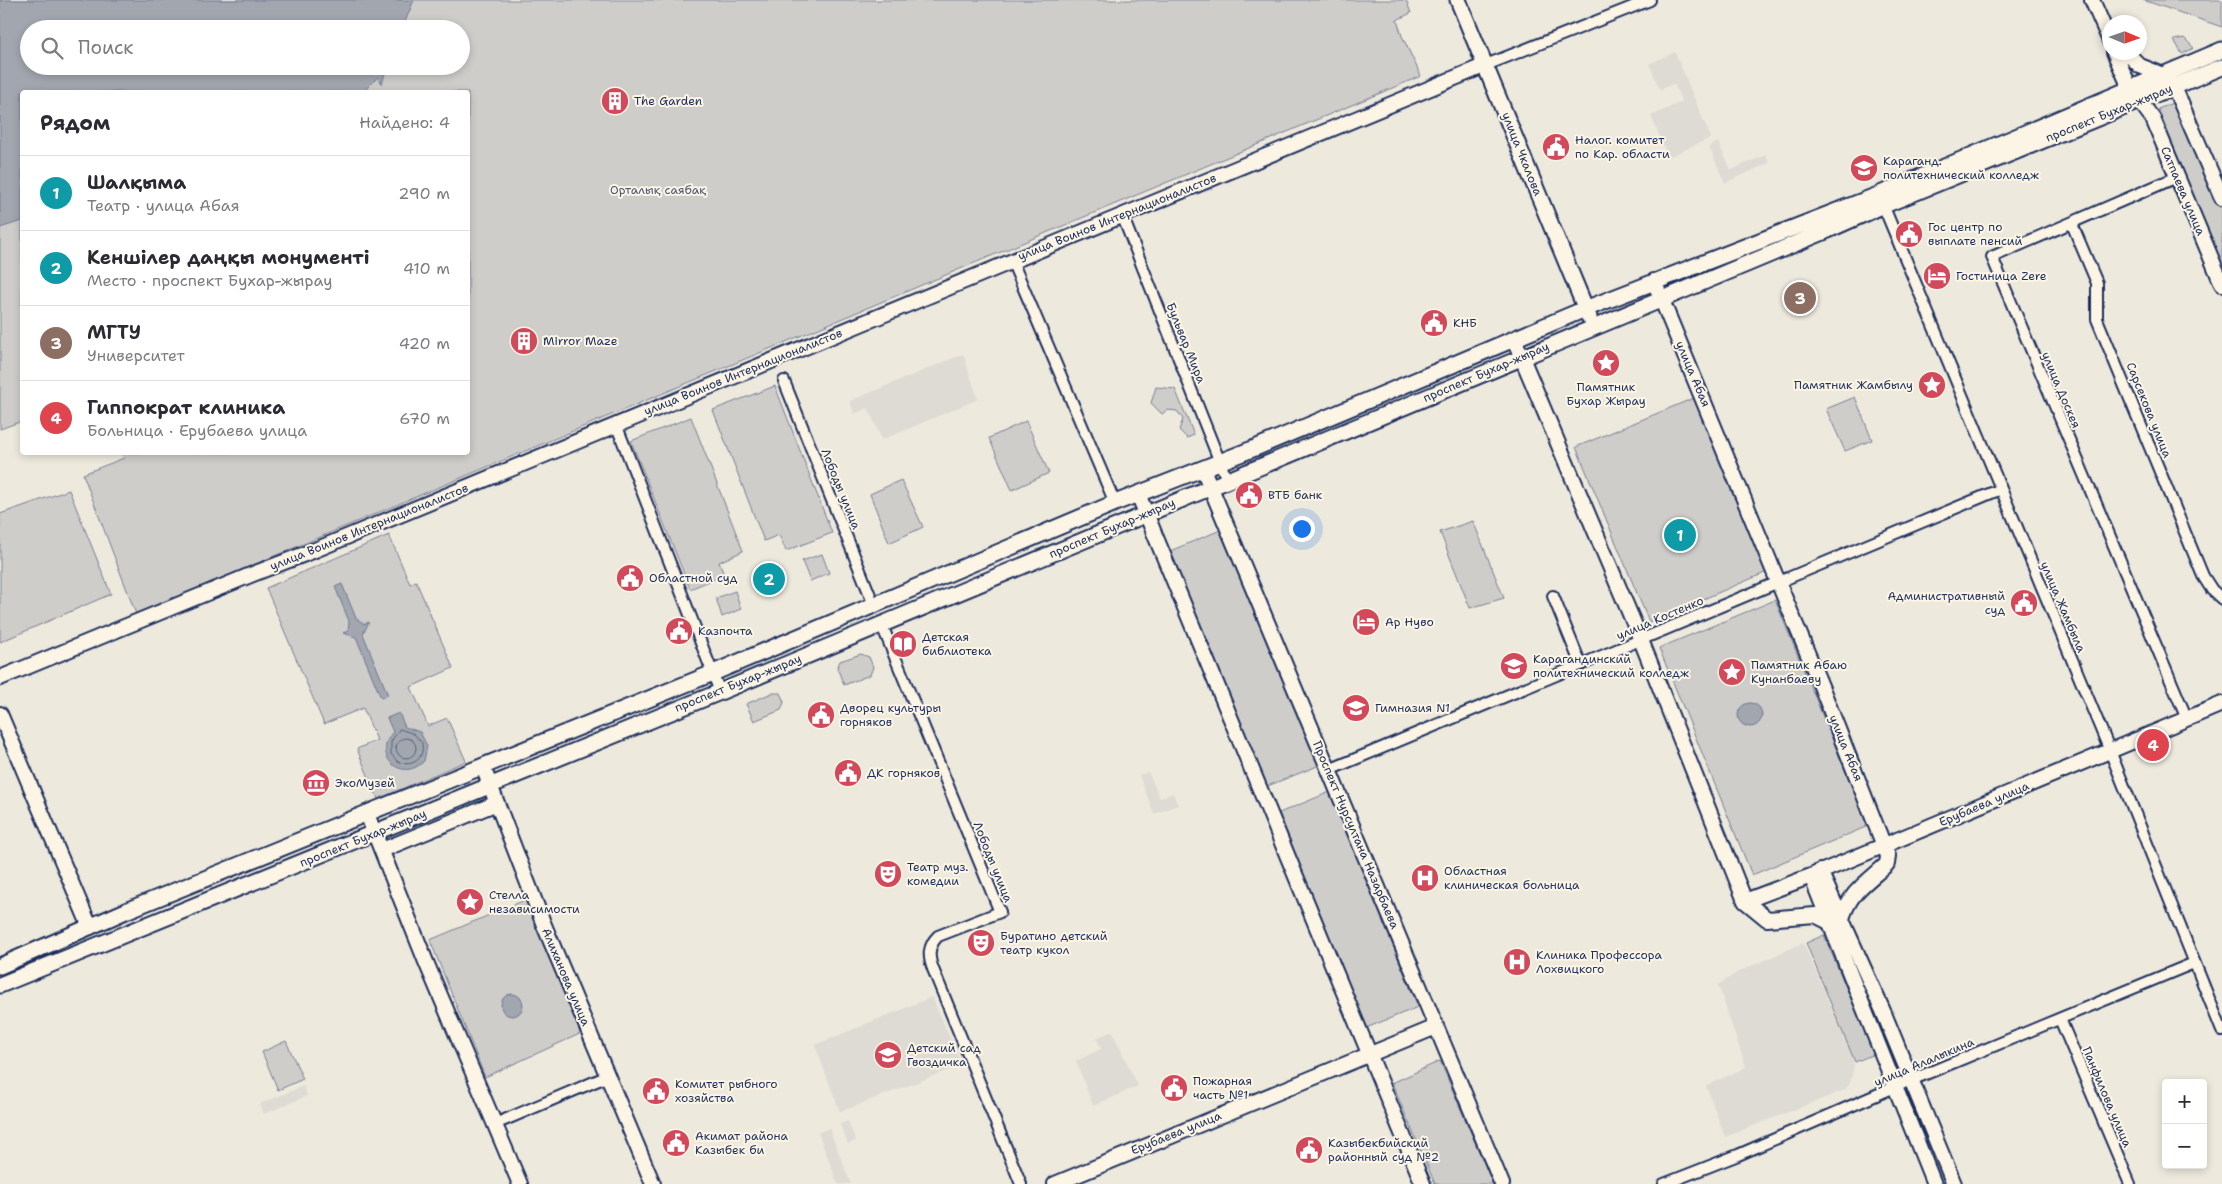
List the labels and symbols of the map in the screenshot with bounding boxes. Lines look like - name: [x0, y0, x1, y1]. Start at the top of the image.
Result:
- north arrow: [2102, 15, 2147, 60]
- street label: проспект Бухар-жырау: [2043, 80, 2175, 146]
- building icon: The Garden: [600, 86, 630, 116]
- place label: The Garden: [634, 93, 702, 109]
- street label: улица Чкалова: [1498, 110, 1546, 199]
- public building icon: Налог. комитет по Кар. области: [1541, 132, 1571, 162]
- place label: Налог. комитет по Кар. области: [1575, 132, 1670, 162]
- street label: Сатпаева улица: [2157, 144, 2209, 238]
- school or university icon: Караганд. политехнический колледж: [1849, 153, 1879, 183]
- place label: Караганд. политехнический колледж: [1883, 153, 2039, 183]
- street label: улица Воинов Интернационалистов: [1015, 170, 1219, 264]
- park label: Орталық саябақ: [610, 182, 706, 198]
- public building icon: Гос центр по выплате пенсий: [1894, 219, 1924, 249]
- place label: Гос центр по выплате пенсий: [1928, 219, 2023, 249]
- hotel icon: Гостиница Zere: [1922, 261, 1952, 291]
- place label: Гостиница Zere: [1956, 268, 2047, 284]
- pin: 3: [1784, 279, 1816, 317]
- street label: Бульвар Мира: [1163, 300, 1210, 386]
- public building icon: КНБ: [1419, 308, 1449, 338]
- place label: КНБ: [1453, 315, 1477, 331]
- street label: улица Воинов Интернационалистов: [641, 325, 845, 419]
- building icon: Mirror Maze: [509, 326, 539, 356]
- place label: Mirror Maze: [543, 333, 618, 349]
- street label: проспект Бухар-жырау: [1421, 338, 1552, 406]
- street label: улица Абая: [1672, 338, 1714, 410]
- place icon: Памятник Бухар Жырау: [1591, 348, 1621, 378]
- street label: улица Доскея: [2038, 349, 2084, 431]
- street label: Сарсекова улица: [2123, 360, 2176, 461]
- place icon: Памятник Жамбылу: [1917, 370, 1947, 400]
- place label: Памятник Жамбылу: [1794, 377, 1913, 393]
- place label: Памятник Бухар Жырау: [1566, 379, 1646, 409]
- street label: Лободы улица: [818, 446, 865, 532]
- street label: улица Воинов Интернационалистов: [267, 480, 471, 574]
- public building icon: ВТБ банк: [1234, 480, 1264, 510]
- place label: ВТБ банк: [1268, 487, 1323, 503]
- street label: проспект Бухар-жырау: [1047, 494, 1178, 562]
- your location: [1289, 516, 1315, 542]
- pin: 1: [1664, 516, 1696, 554]
- street label: улица Жамбыла: [2037, 559, 2090, 656]
- pin: 2: [753, 560, 785, 598]
- public building icon: Областной суд: [615, 563, 645, 593]
- place label: Областной суд: [649, 570, 738, 586]
- place label: Административный суд: [1887, 588, 2005, 618]
- public building icon: Административный суд: [2009, 588, 2039, 618]
- street label: улица Костенко: [1614, 592, 1706, 644]
- hotel icon: Ар Нуво: [1351, 607, 1381, 637]
- place label: Ар Нуво: [1385, 614, 1434, 630]
- public building icon: Казпочта: [664, 616, 694, 646]
- place label: Казпочта: [698, 623, 753, 639]
- library icon: Детская библиотека: [888, 629, 918, 659]
- place label: Детская библиотека: [922, 629, 992, 659]
- street label: проспект Бухар-жырау: [672, 650, 804, 716]
- school or university icon: Карагандинский политехнический колледж: [1499, 651, 1529, 681]
- place label: Карагандинский политехнический колледж: [1533, 651, 1689, 681]
- place icon: Памятник Абаю Кунанбаеву: [1717, 657, 1747, 687]
- place label: Памятник Абаю Кунанбаеву: [1751, 657, 1847, 687]
- school or university icon: Гимназия N1: [1341, 693, 1371, 723]
- public building icon: Дворец культуры горняков: [806, 700, 836, 730]
- place label: Дворец культуры горняков: [840, 700, 941, 730]
- place label: Гимназия N1: [1375, 700, 1450, 716]
- street label: улица Абая: [1825, 712, 1867, 784]
- pin: 4: [2137, 726, 2169, 764]
- street label: Проспект Нурсултана Назарбаева: [1309, 739, 1403, 932]
- public building icon: ДК горняков: [833, 758, 863, 788]
- place label: ДК горняков: [867, 765, 940, 781]
- museum icon: ЭкоМузей: [301, 768, 331, 798]
- place label: ЭкоМузей: [335, 775, 395, 791]
- street label: Ерубаева улица: [1937, 778, 2032, 830]
- street label: проспект Бухар-жырау: [297, 805, 429, 871]
- street label: Лободы улица: [970, 819, 1017, 905]
- theatre icon: Театр муз. комедии: [873, 859, 903, 889]
- place label: Театр муз. комедии: [907, 859, 968, 889]
- hospital icon: Областная клиническая больница: [1410, 863, 1440, 893]
- place label: Областная клиническая больница: [1444, 863, 1580, 893]
- place icon: Стелла независимости: [455, 887, 485, 917]
- place label: Стелла независимости: [489, 887, 580, 917]
- street label: Алиханова улица: [538, 925, 594, 1029]
- theatre icon: Буратино детский театр кукол: [966, 928, 996, 958]
- place label: Буратино детский театр кукол: [1000, 928, 1108, 958]
- hospital icon: Клиника Профессора Лохвицкого: [1502, 947, 1532, 977]
- place label: Клиника Профессора Лохвицкого: [1536, 947, 1663, 977]
- street label: улица Алалыкина: [1872, 1033, 1977, 1090]
- school or university icon: Детский сад Гвоздичка: [873, 1040, 903, 1070]
- place label: Детский сад Гвоздичка: [907, 1040, 981, 1070]
- street label: Панфилова улица: [2079, 1044, 2136, 1150]
- public building icon: Пожарная часть №1: [1159, 1073, 1189, 1103]
- place label: Пожарная часть №1: [1193, 1073, 1252, 1103]
- public building icon: Комитет рыбного хозяйства: [641, 1076, 671, 1106]
- place label: Комитет рыбного хозяйства: [675, 1076, 778, 1106]
- street label: Ерубаева улица: [1128, 1107, 1224, 1158]
- public building icon: Акимат района Казыбек би: [661, 1128, 691, 1158]
- place label: Акимат района Казыбек би: [695, 1128, 788, 1158]
- public building icon: Казыбекбийский районный суд №2: [1294, 1135, 1324, 1165]
- place label: Казыбекбийский районный суд №2: [1328, 1135, 1439, 1165]

